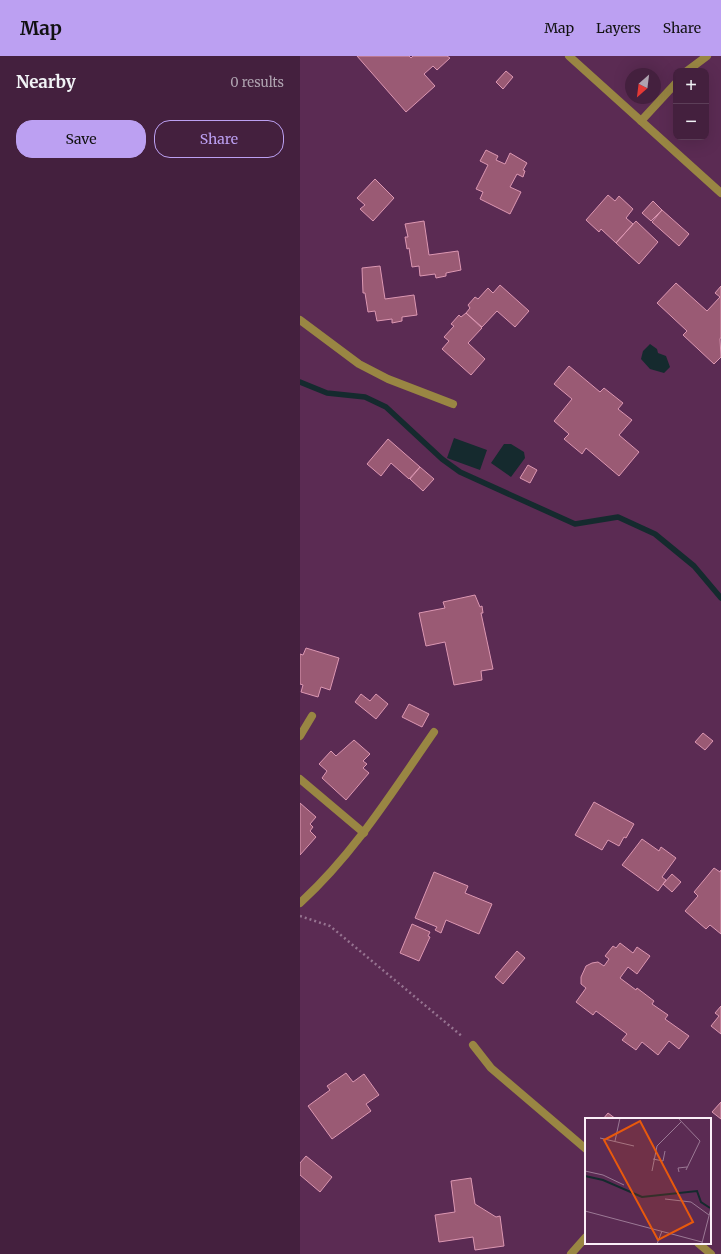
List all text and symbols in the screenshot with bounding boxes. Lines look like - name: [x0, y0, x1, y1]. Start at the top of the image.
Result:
- text: Map: [20, 16, 62, 40]
- text: Map: [544, 19, 574, 37]
- text: Layers: [596, 19, 641, 37]
- text: Share: [663, 19, 701, 37]
- north arrow: [625, 68, 661, 104]
- map controls: [673, 68, 709, 140]
- button: +: [673, 68, 709, 104]
- text: Nearby: [16, 71, 76, 93]
- text: 0 results: [230, 74, 284, 91]
- button: −: [673, 104, 709, 140]
- button: Save: [16, 120, 146, 158]
- button: Share: [154, 120, 284, 158]
- inset map: [585, 1118, 711, 1244]

